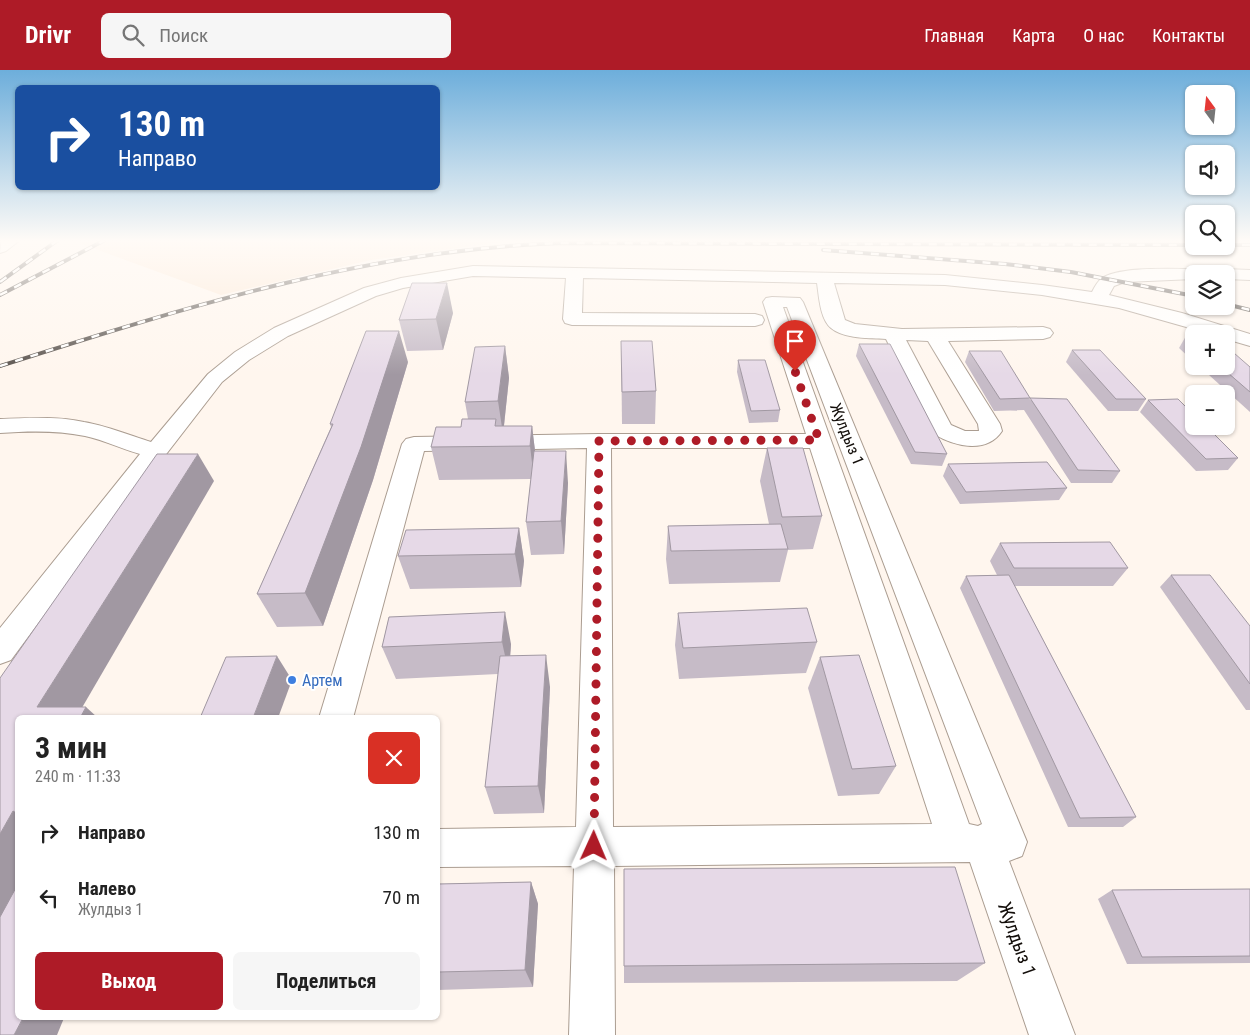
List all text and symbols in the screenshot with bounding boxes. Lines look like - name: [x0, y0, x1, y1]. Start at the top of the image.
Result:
- search box: [101, 13, 451, 58]
- text: Drivr: [25, 21, 71, 49]
- icon: search: [119, 21, 147, 49]
- text: Поиск: [159, 24, 208, 47]
- text: Главная: [924, 25, 984, 46]
- text: Карта: [1012, 25, 1055, 46]
- text: О нас: [1083, 25, 1124, 46]
- text: Контакты: [1152, 25, 1225, 46]
- north arrow: [1185, 85, 1235, 135]
- map controls: [1185, 85, 1235, 435]
- text: 130 m: [118, 104, 205, 145]
- icon: right: [35, 105, 100, 170]
- button: sound: [1185, 145, 1235, 195]
- text: Направо: [118, 146, 197, 171]
- button: search: [1185, 205, 1235, 255]
- button: layers: [1185, 265, 1235, 315]
- pin: [774, 320, 816, 371]
- button: +: [1185, 325, 1235, 375]
- icon: arrive: [781, 327, 809, 355]
- button: −: [1185, 385, 1235, 435]
- street label: Жулдыз 1: [826, 400, 868, 468]
- place label: Артем: [302, 671, 343, 690]
- marker: Артем: [286, 674, 298, 686]
- text: 3 мин: [35, 730, 107, 765]
- button: close: [368, 732, 420, 784]
- text: 240 m · 11:33: [35, 767, 121, 786]
- icon: right: [35, 819, 63, 847]
- position arrow: [567, 819, 619, 871]
- text: Направо: [78, 821, 145, 844]
- text: 130 m: [373, 821, 420, 844]
- text: Налево: [78, 877, 136, 900]
- icon: left: [35, 884, 63, 912]
- text: 70 m: [383, 886, 420, 909]
- street label: Жулдыз 1: [993, 899, 1041, 979]
- text: Жулдыз 1: [78, 900, 143, 919]
- button: Выход: [35, 952, 223, 1010]
- button: Поделиться: [233, 952, 420, 1010]

